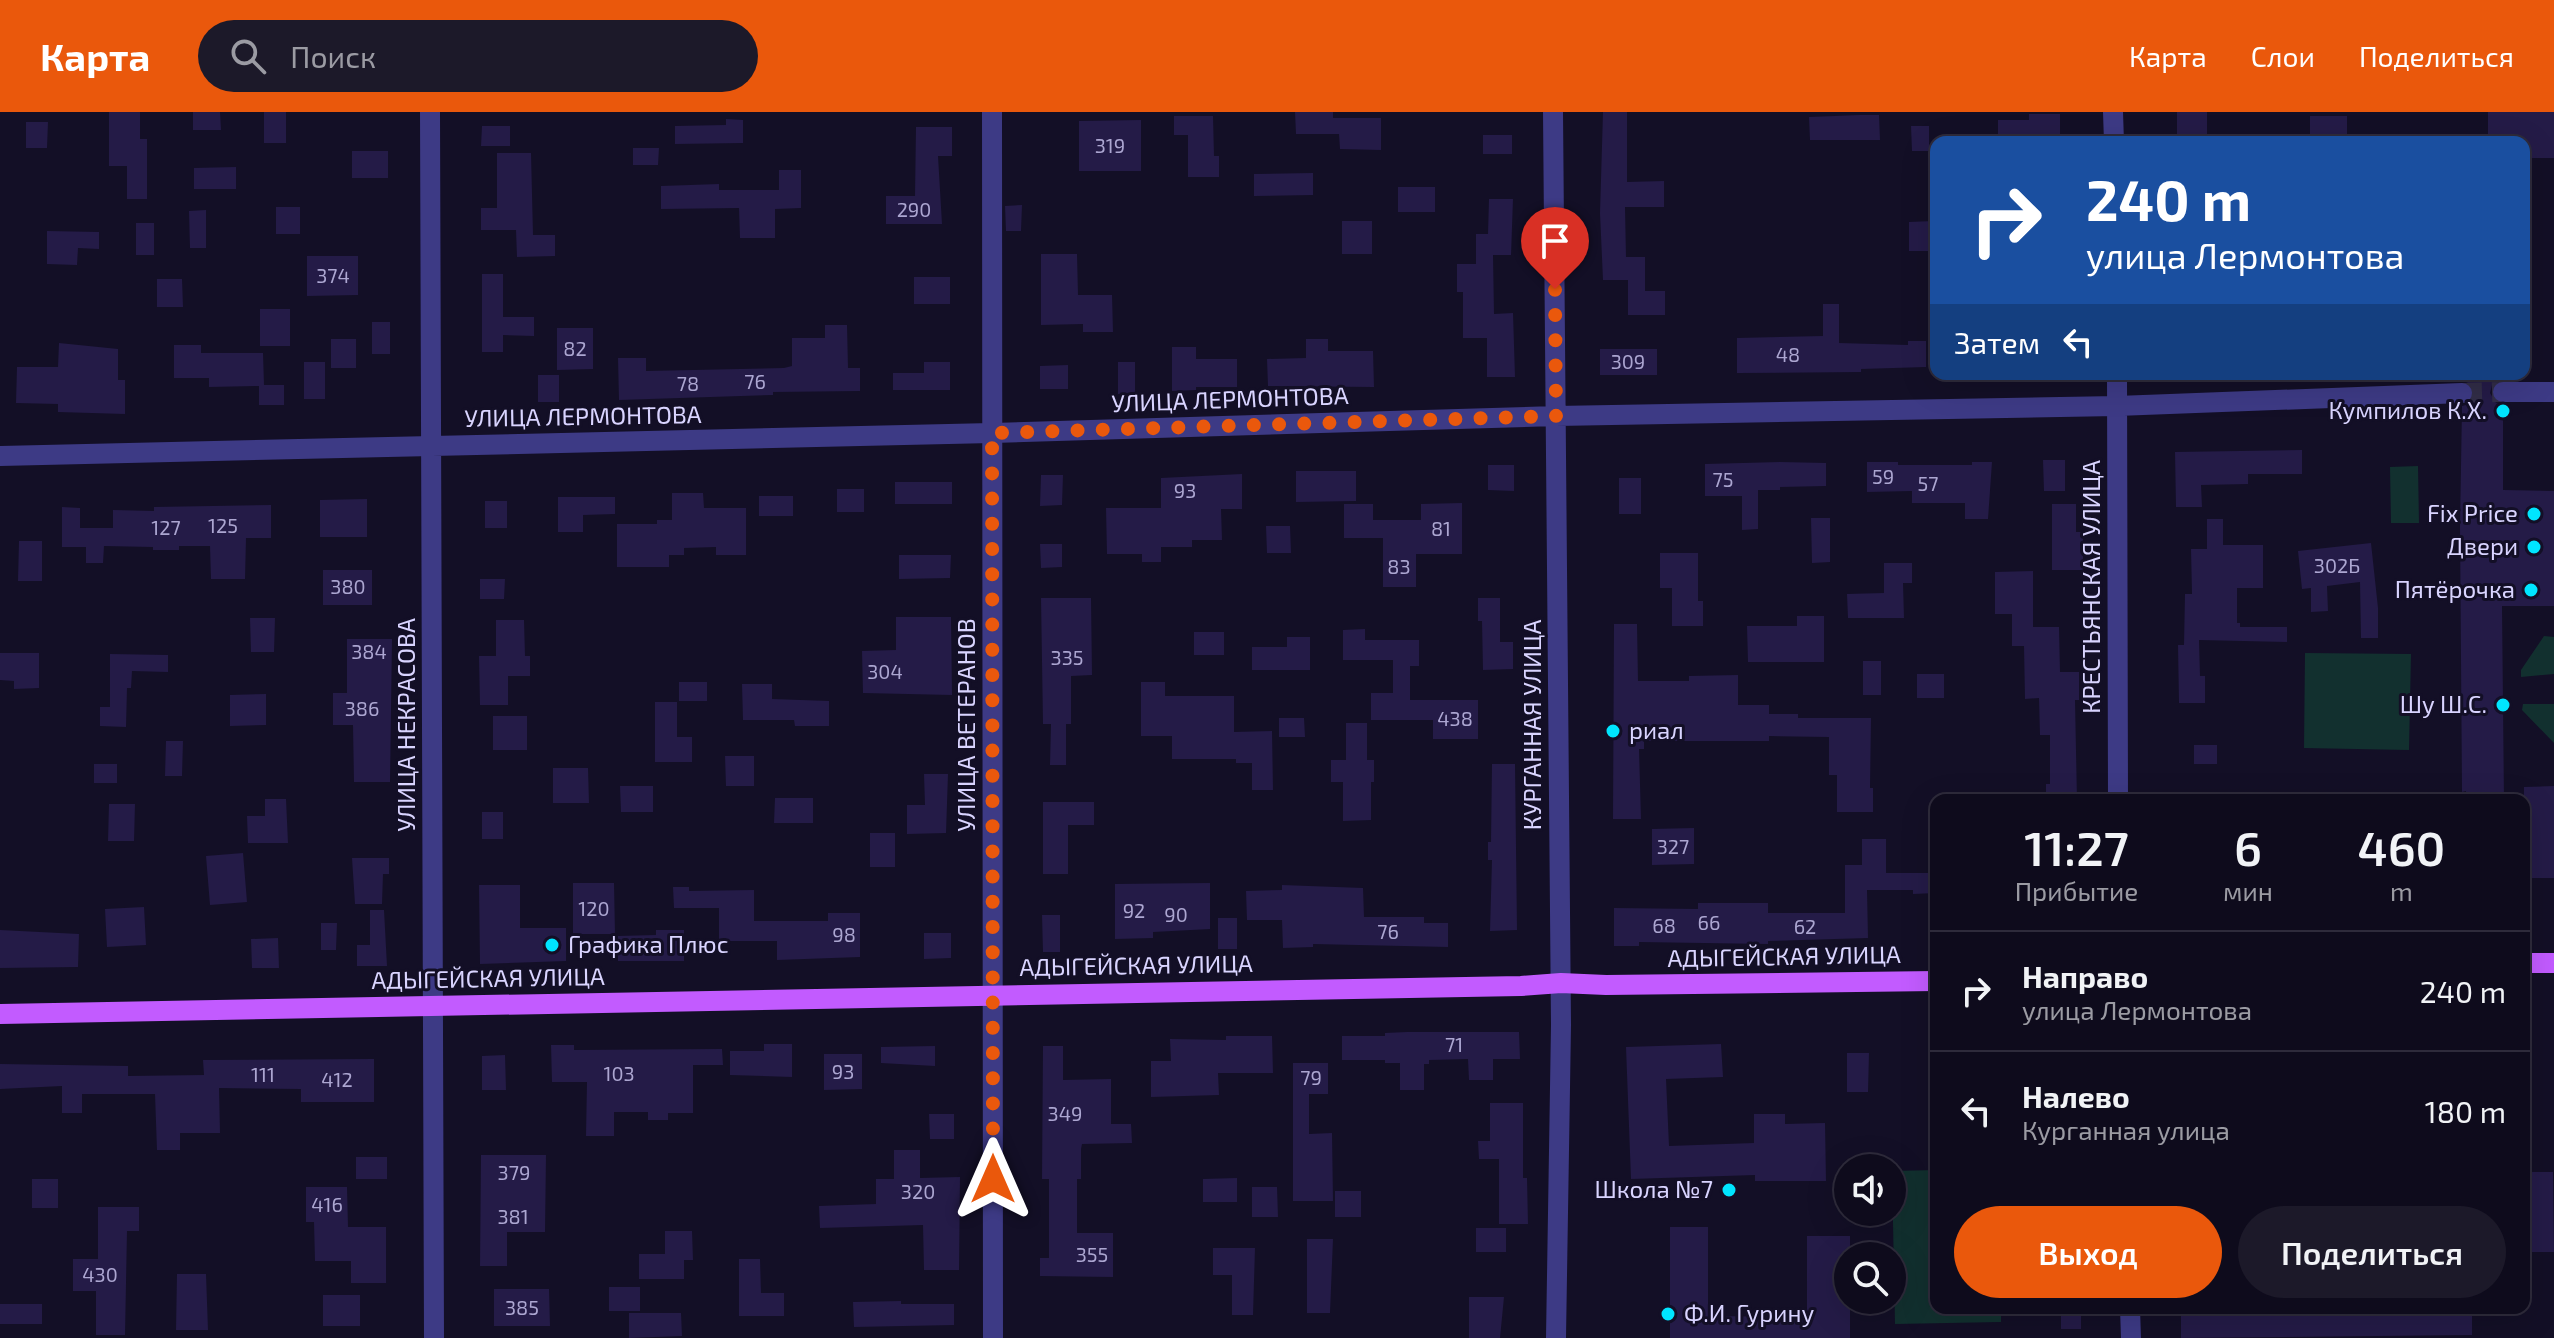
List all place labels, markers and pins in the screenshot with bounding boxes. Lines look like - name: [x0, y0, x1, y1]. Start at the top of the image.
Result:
- pin: [1521, 207, 1589, 289]
- place label: Кумпилов К.Х.: [2328, 395, 2487, 425]
- marker: Кумпилов К.Х.: [2494, 402, 2512, 420]
- place label: Fix Price: [2427, 498, 2518, 527]
- marker: Fix Price: [2525, 505, 2543, 523]
- place label: Двери: [2447, 531, 2518, 560]
- marker: Двери: [2525, 538, 2543, 556]
- place label: Пятёрочка: [2395, 574, 2515, 603]
- marker: Пятёрочка: [2522, 581, 2540, 599]
- place label: Шу Ш.С.: [2400, 689, 2487, 719]
- marker: Шу Ш.С.: [2494, 696, 2512, 714]
- place label: риал: [1629, 715, 1684, 744]
- marker: риал: [1604, 722, 1622, 740]
- place label: Графика Плюс: [568, 929, 729, 958]
- marker: Графика Плюс: [543, 936, 561, 954]
- place label: Школа №7: [1594, 1174, 1713, 1203]
- marker: Школа №7: [1720, 1181, 1738, 1199]
- place label: Ф.И. Гурину: [1684, 1298, 1814, 1328]
- marker: Ф.И. Гурину: [1659, 1305, 1677, 1323]

